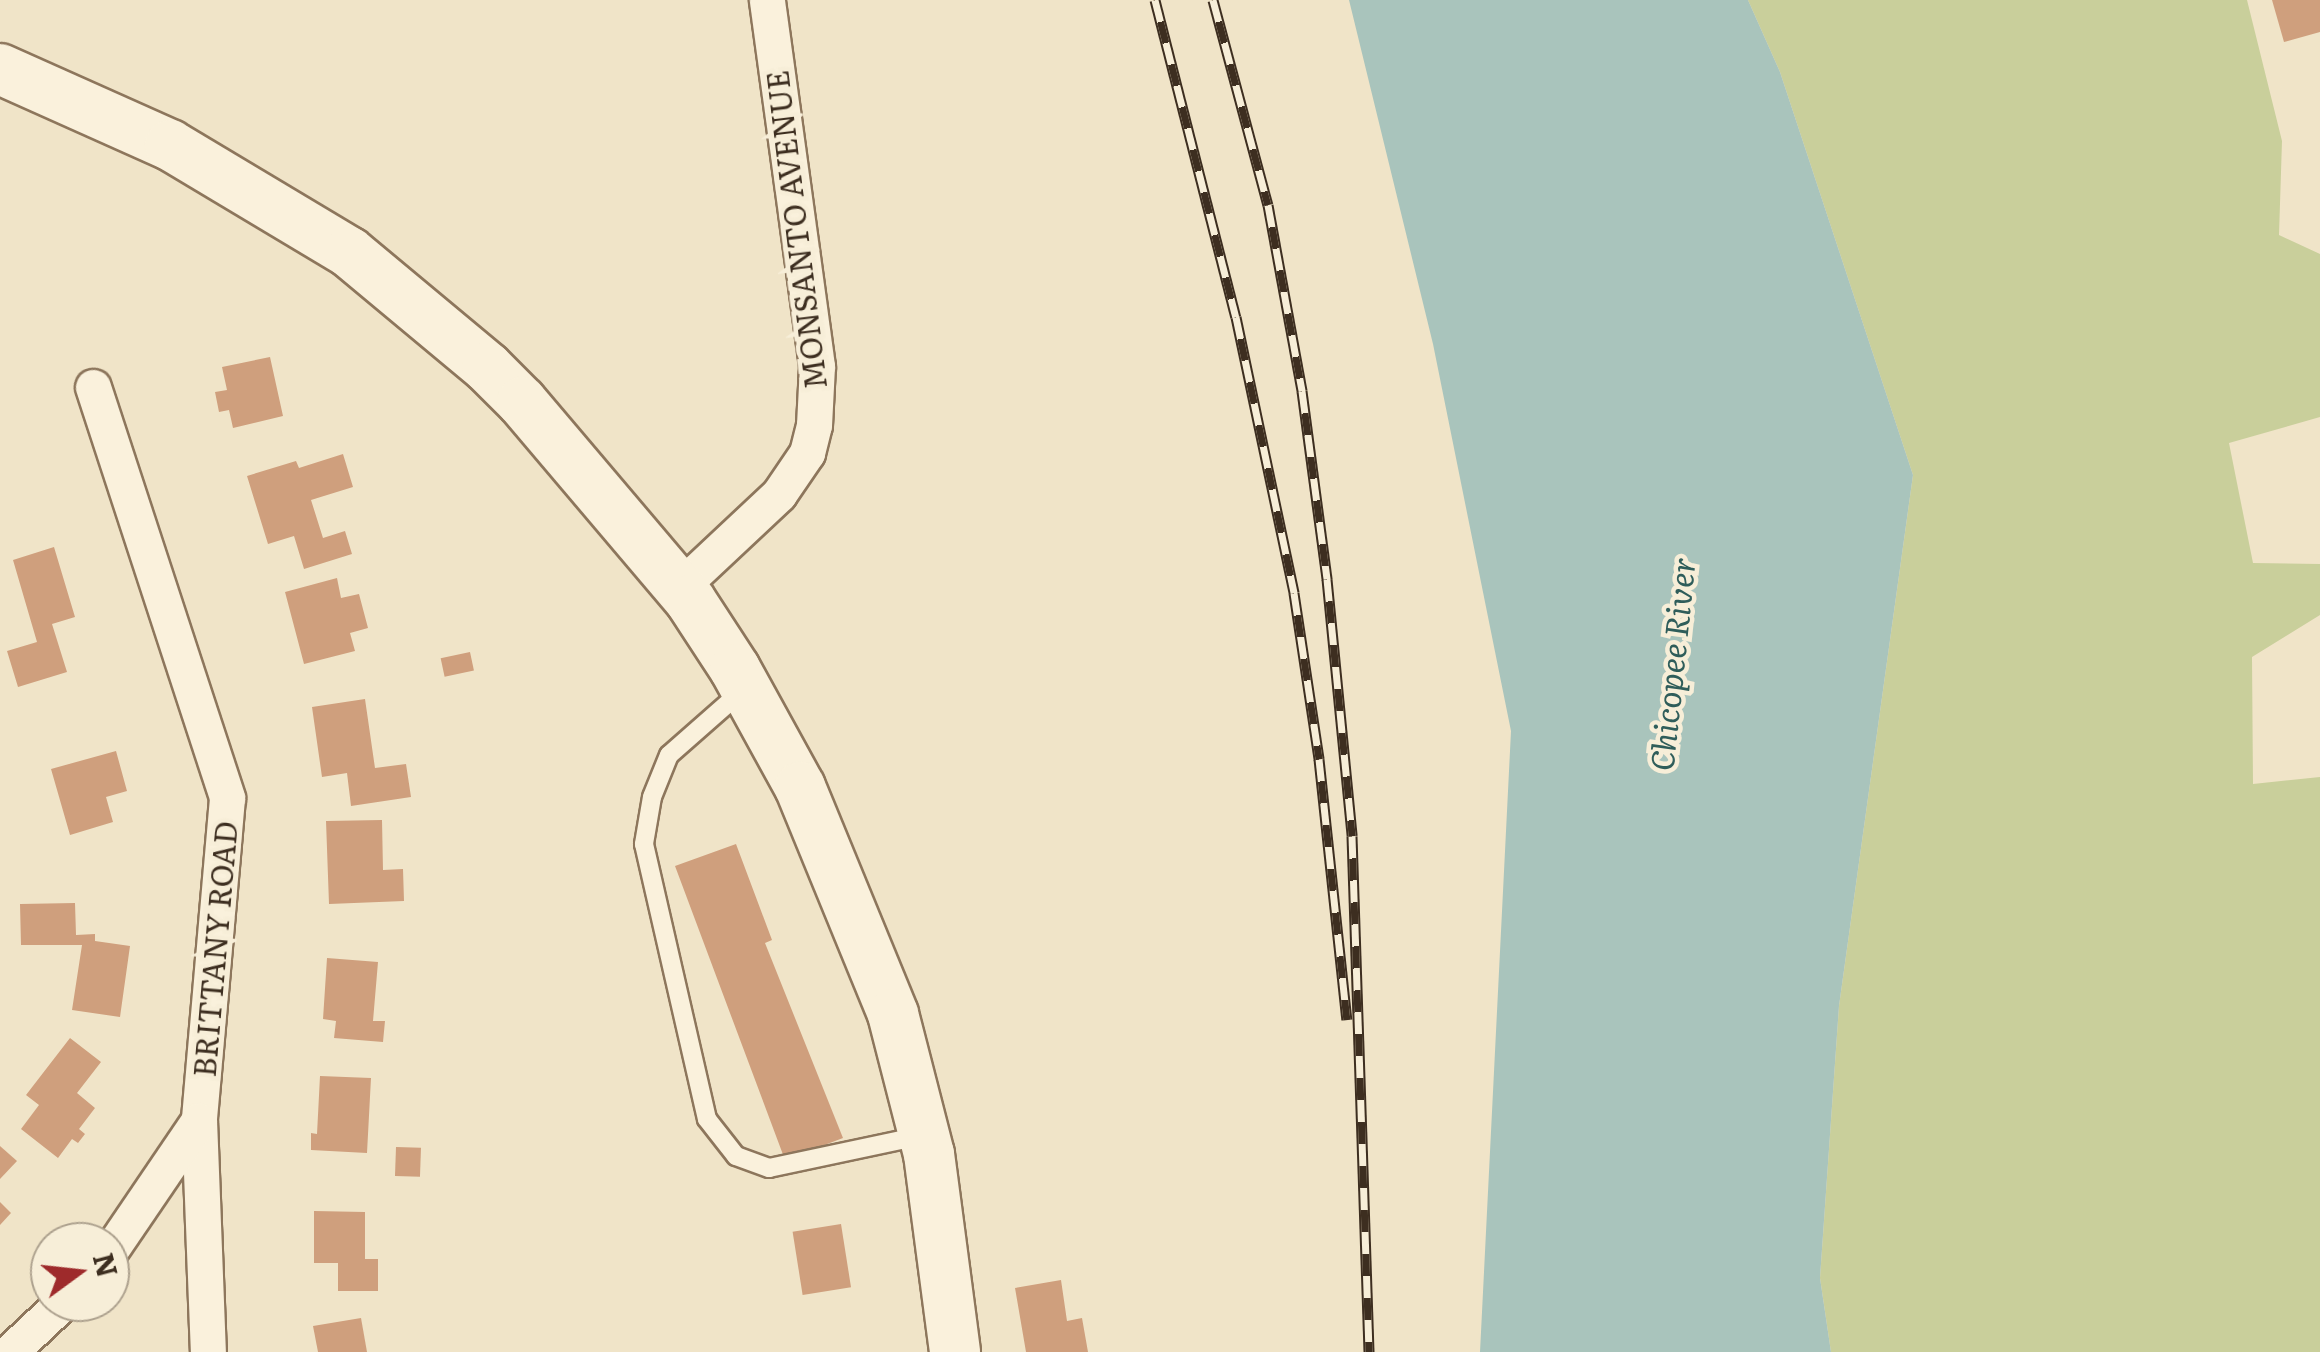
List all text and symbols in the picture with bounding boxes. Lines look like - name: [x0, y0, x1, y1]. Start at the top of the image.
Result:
- street label: MONSANTO AVENUE: [758, 69, 832, 391]
- water label: Chicopee River: [1641, 555, 1701, 773]
- street label: BRITTANY ROAD: [185, 820, 243, 1078]
- north arrow: [30, 1222, 130, 1322]
- text: N: [84, 1248, 130, 1282]

